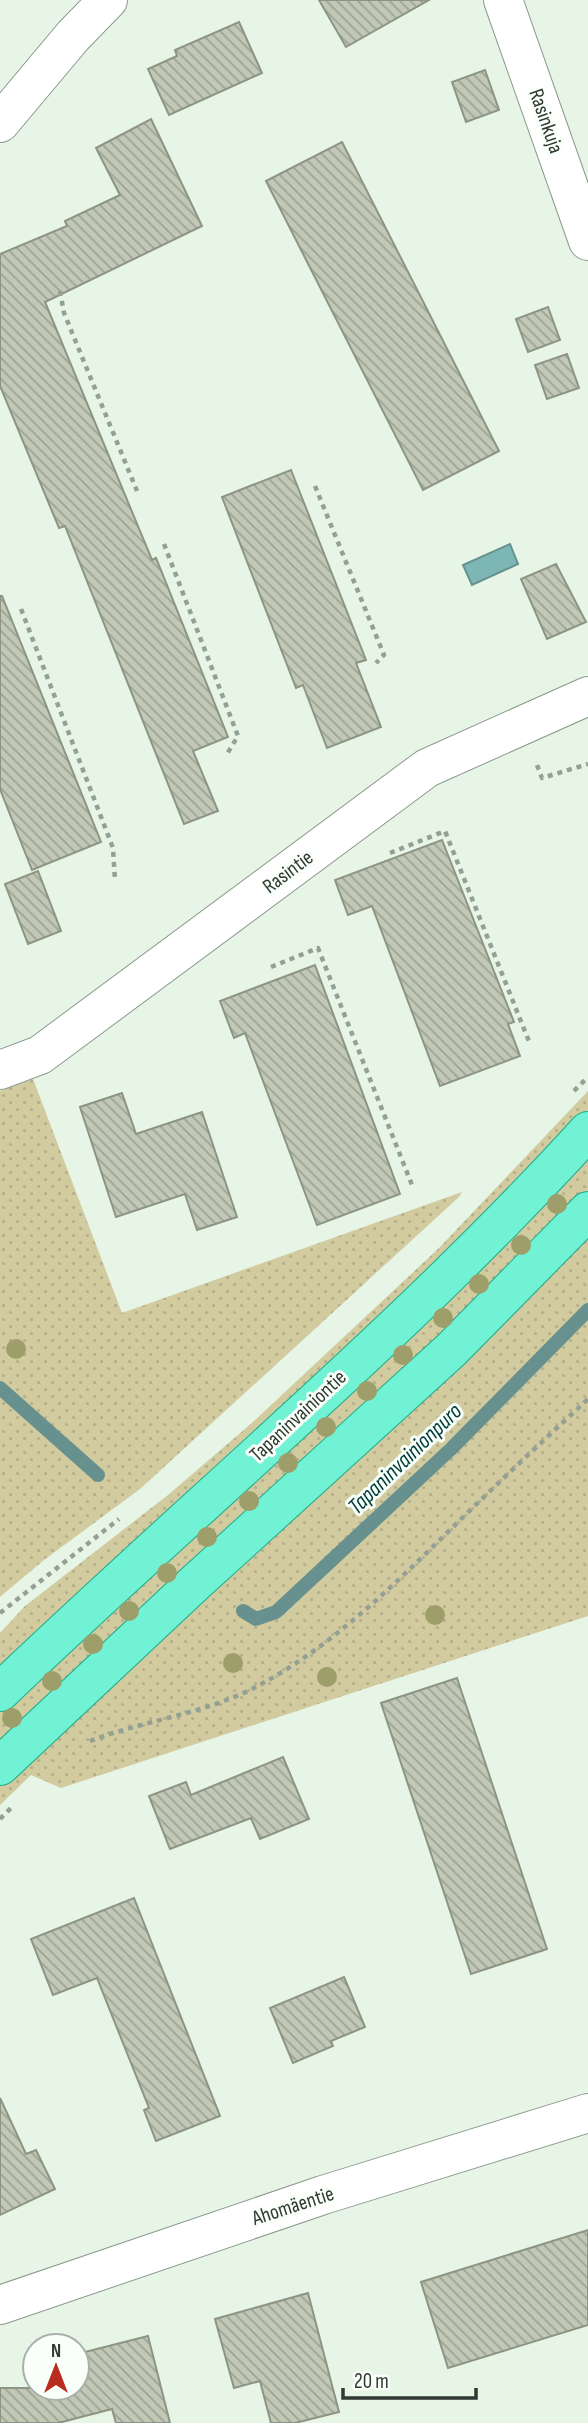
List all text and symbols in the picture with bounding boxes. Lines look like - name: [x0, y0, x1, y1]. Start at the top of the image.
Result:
- street label: Rasinkuja: [523, 85, 569, 157]
- street label: Rasintie: [258, 845, 318, 899]
- street label: Tapaninvainiontie: [244, 1365, 352, 1467]
- water label: Tapaninvainionpuro: [342, 1397, 468, 1520]
- street label: Ahomäentie: [248, 2181, 337, 2231]
- north arrow: [21, 2332, 91, 2402]
- text: N: [51, 2340, 61, 2363]
- scale bar: [343, 2356, 476, 2400]
- text: 20 m: [354, 2369, 389, 2394]

